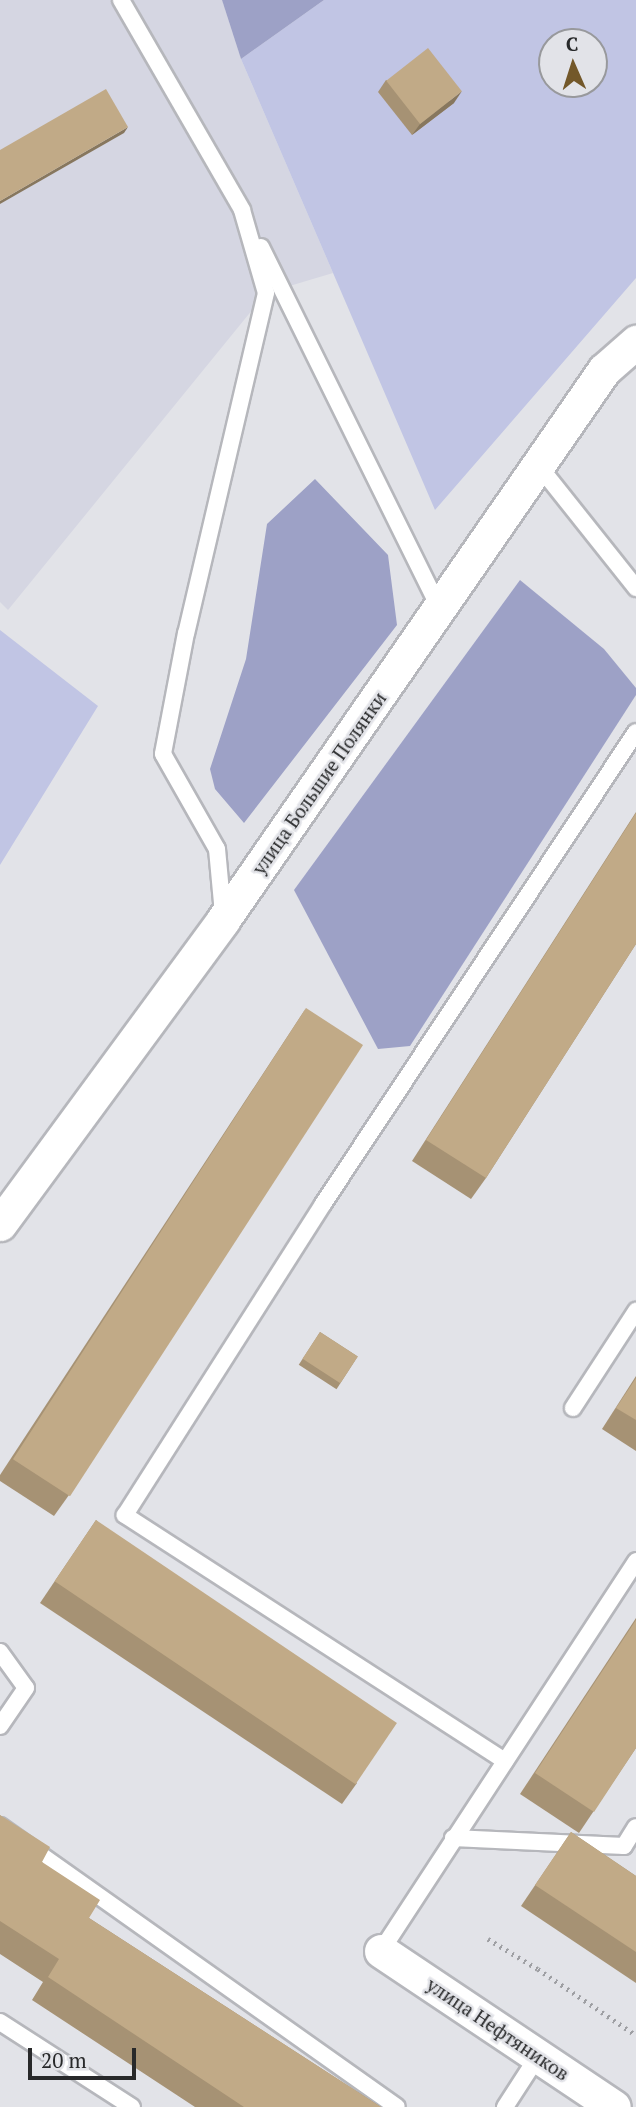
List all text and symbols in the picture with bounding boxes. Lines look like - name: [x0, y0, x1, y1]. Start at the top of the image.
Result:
- north arrow: [538, 28, 608, 98]
- text: С: [565, 31, 579, 56]
- street label: улица Большие Полянки: [247, 687, 391, 879]
- street label: улица Нефтяников: [422, 1973, 574, 2085]
- scale bar: [32, 2034, 140, 2078]
- text: 20 m: [41, 2046, 87, 2074]

